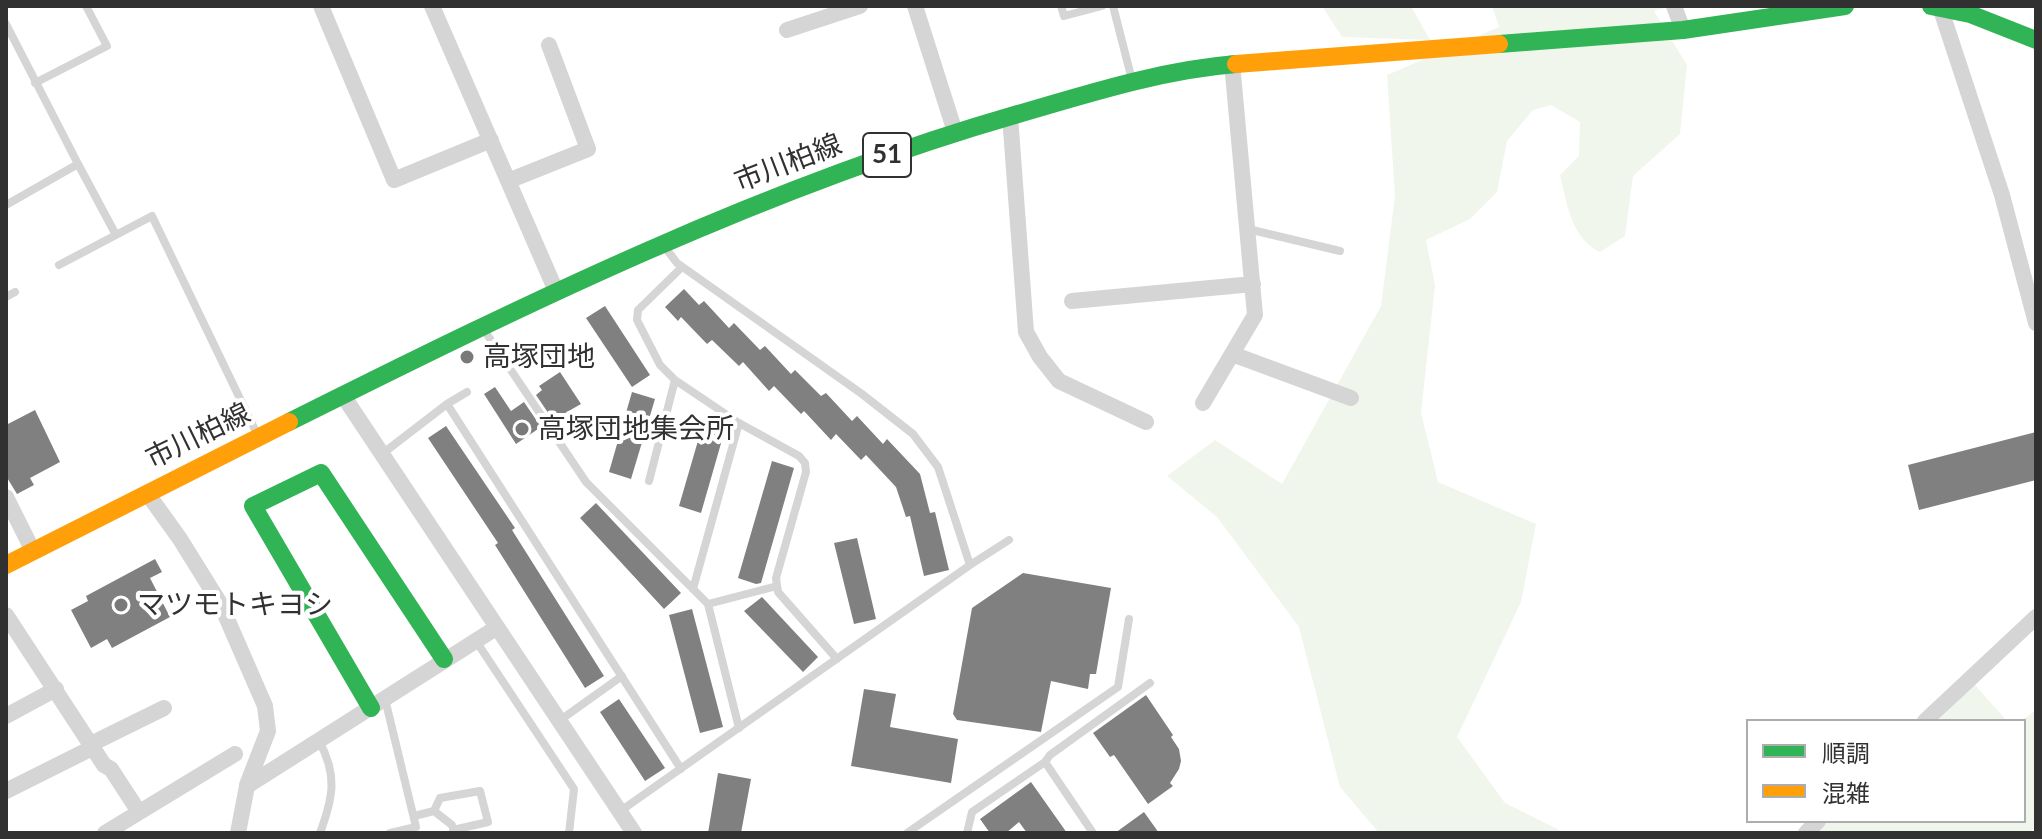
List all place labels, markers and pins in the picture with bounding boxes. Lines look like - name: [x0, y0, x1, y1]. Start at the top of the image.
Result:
- place label: 高塚団地: [483, 340, 595, 374]
- marker: 高塚団地: [458, 348, 476, 366]
- place label: 高塚団地集会所: [538, 412, 734, 446]
- marker: 高塚団地集会所: [513, 420, 531, 438]
- place label: マツモトキヨシ: [137, 588, 333, 622]
- marker: マツモトキヨシ: [112, 596, 130, 614]

